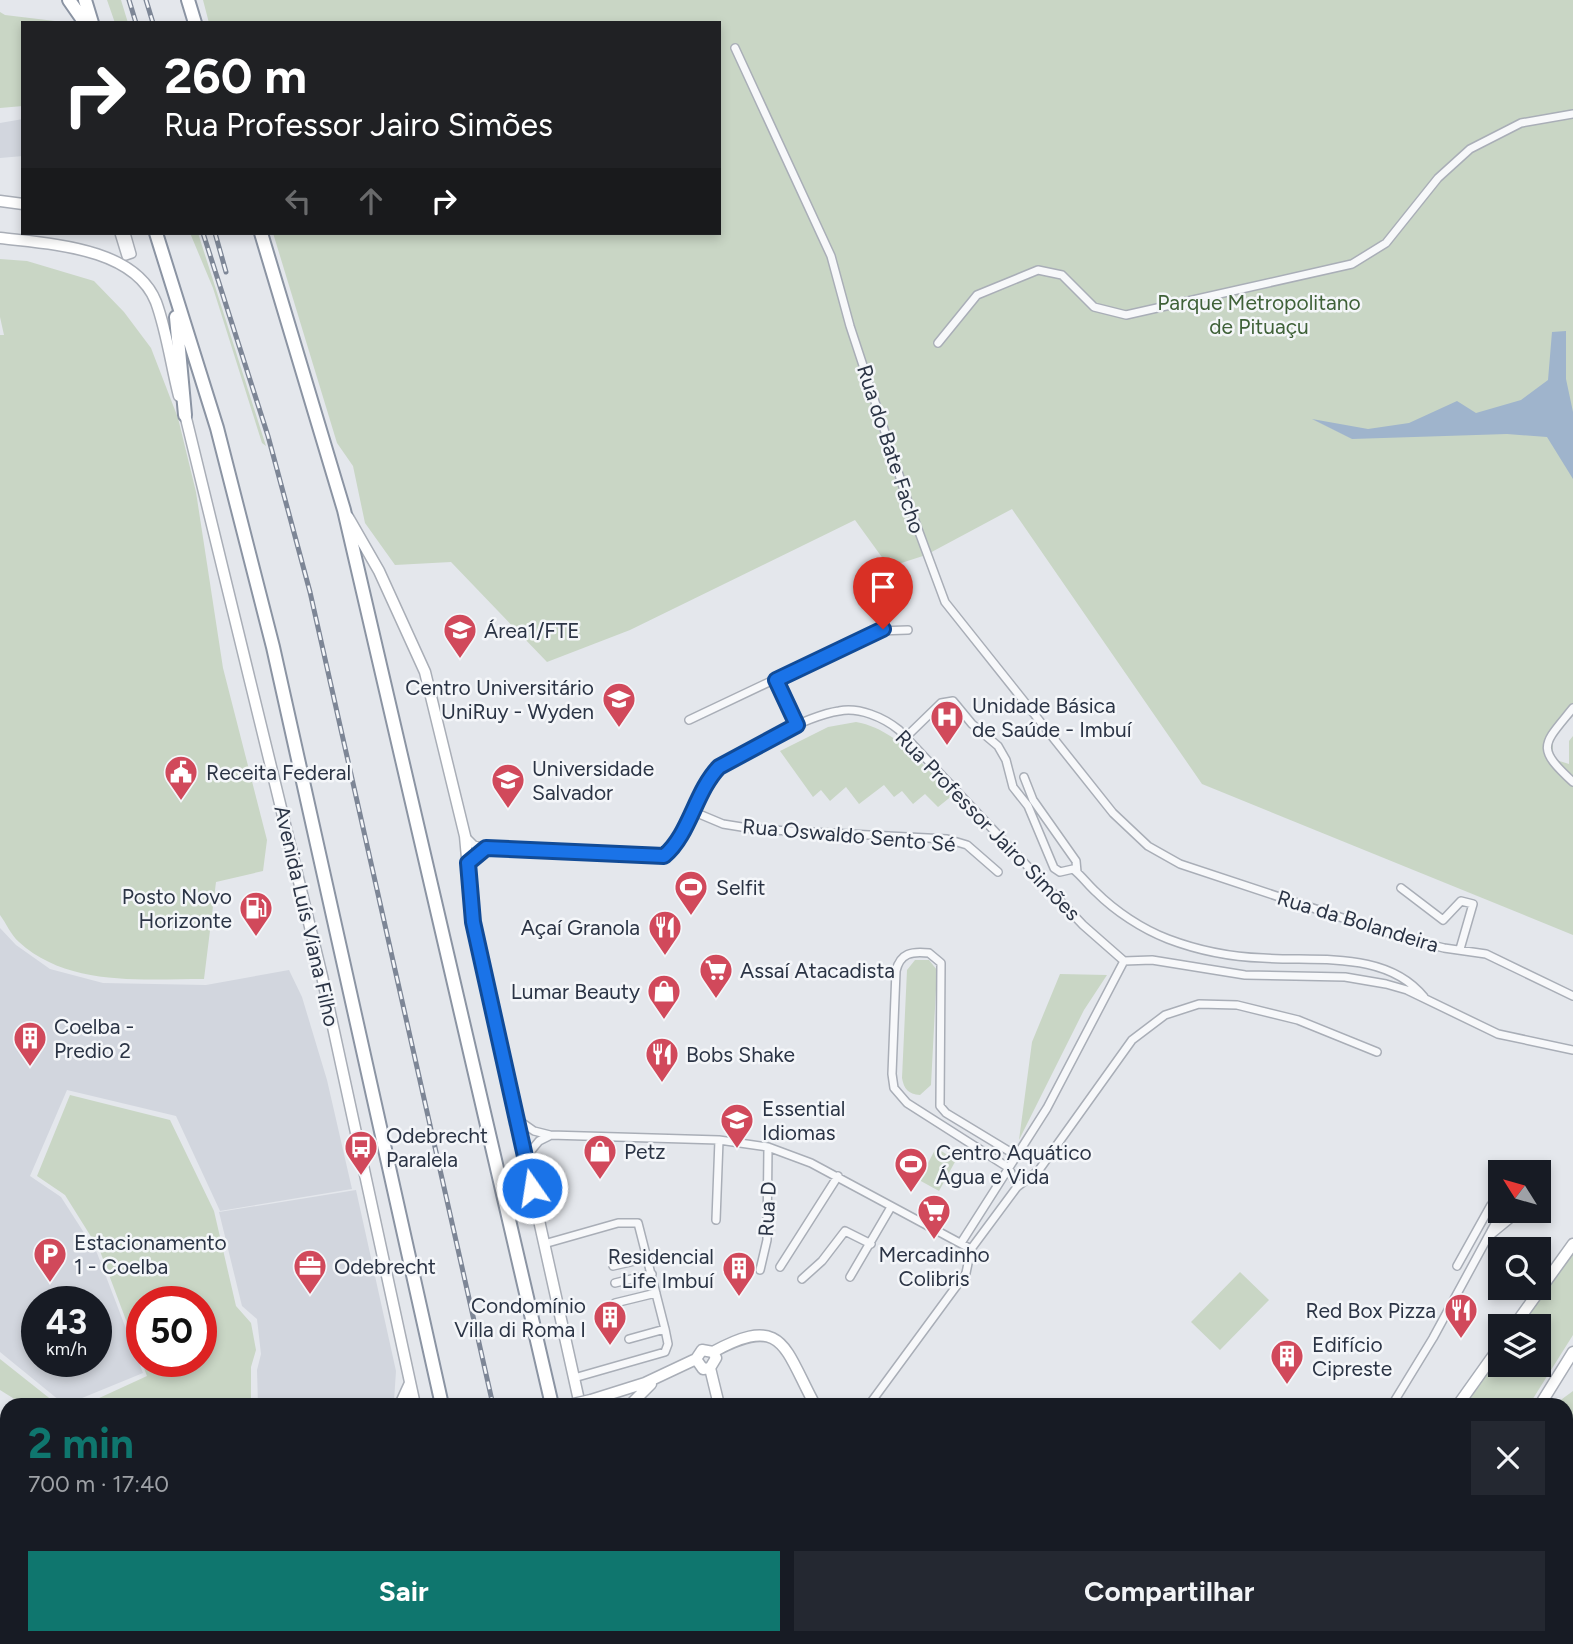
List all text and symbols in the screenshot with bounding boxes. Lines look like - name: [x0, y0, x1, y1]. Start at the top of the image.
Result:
- text: 260 m: [164, 46, 307, 105]
- icon: right: [49, 49, 140, 140]
- text: Rua Professor Jairo Simões: [164, 106, 553, 144]
- icon: left: [279, 182, 317, 220]
- icon: ahead: [352, 182, 390, 220]
- icon: right: [425, 182, 463, 220]
- park label: Parque Metropolitano de Pituaçu: [1157, 290, 1361, 339]
- street label: Rua do Bate Facho: [852, 362, 930, 536]
- pin: [853, 557, 913, 629]
- icon: arrive: [864, 568, 902, 606]
- school or university icon: Área1/FTE: [441, 611, 479, 660]
- place label: Área1/FTE: [484, 618, 580, 643]
- place label: Centro Universitário UniRuy - Wyden: [405, 675, 594, 724]
- school or university icon: Centro Universitário UniRuy - Wyden: [600, 680, 638, 729]
- place label: Unidade Básica de Saúde - Imbuí: [972, 693, 1133, 742]
- hospital icon: Unidade Básica de Saúde - Imbuí: [928, 698, 966, 747]
- street label: Rua Professor Jairo Simões: [890, 725, 1086, 925]
- public building icon: Receita Federal: [162, 753, 200, 802]
- place label: Universidade Salvador: [532, 756, 654, 805]
- place label: Receita Federal: [206, 760, 351, 785]
- school or university icon: Universidade Salvador: [489, 761, 527, 810]
- street label: Avenida Luís Viana Filho: [269, 803, 345, 1029]
- street label: Rua Oswaldo Sento Sé: [741, 813, 957, 857]
- sports icon: Selfit: [672, 868, 710, 917]
- place label: Selfit: [716, 875, 766, 900]
- place label: Posto Novo Horizonte: [122, 884, 232, 933]
- street label: Rua da Bolandeira: [1274, 885, 1442, 957]
- fuel station icon: Posto Novo Horizonte: [237, 889, 275, 938]
- restaurant icon: Açaí Granola: [646, 908, 684, 957]
- place label: Açaí Granola: [521, 915, 640, 940]
- supermarket icon: Assaí Atacadista: [697, 951, 735, 1000]
- place label: Assaí Atacadista: [740, 958, 895, 983]
- shop icon: Lumar Beauty: [645, 972, 683, 1021]
- place label: Lumar Beauty: [511, 979, 640, 1004]
- place label: Coelba - Predio 2: [54, 1014, 134, 1063]
- building icon: Coelba - Predio 2: [11, 1019, 49, 1068]
- restaurant icon: Bobs Shake: [643, 1035, 681, 1084]
- place label: Bobs Shake: [686, 1042, 795, 1067]
- place label: Essential Idiomas: [762, 1096, 845, 1145]
- school or university icon: Essential Idiomas: [718, 1101, 756, 1150]
- place label: Odebrecht Paralela: [386, 1123, 488, 1172]
- bus stop icon: Odebrecht Paralela: [342, 1128, 380, 1177]
- shop icon: Petz: [581, 1132, 619, 1181]
- place label: Petz: [624, 1139, 666, 1164]
- place label: Centro Aquático Água e Vida: [936, 1140, 1092, 1189]
- sports icon: Centro Aquático Água e Vida: [892, 1145, 930, 1194]
- position arrow: [495, 1151, 569, 1225]
- north arrow: [1488, 1160, 1550, 1223]
- map controls: [1488, 1160, 1551, 1377]
- street label: Rua D: [753, 1181, 781, 1237]
- supermarket icon: Mercadinho Colibris: [915, 1192, 953, 1241]
- place label: Estacionamento 1 - Coelba: [74, 1230, 227, 1279]
- parking icon: Estacionamento 1 - Coelba: [31, 1235, 69, 1284]
- button: search: [1488, 1237, 1551, 1300]
- place label: Mercadinho Colibris: [878, 1242, 990, 1291]
- place label: Residencial Life Imbuí: [608, 1244, 715, 1293]
- office icon: Odebrecht: [291, 1247, 329, 1296]
- building icon: Residencial Life Imbuí: [720, 1249, 758, 1298]
- place label: Odebrecht: [334, 1254, 436, 1279]
- speed limit sign: 50: [126, 1286, 217, 1377]
- restaurant icon: Red Box Pizza: [1442, 1291, 1480, 1340]
- place label: Condomínio Villa di Roma I: [454, 1293, 586, 1342]
- building icon: Condomínio Villa di Roma I: [591, 1298, 629, 1347]
- place label: Red Box Pizza: [1305, 1298, 1436, 1323]
- text: 43: [46, 1301, 87, 1343]
- button: layers: [1488, 1314, 1551, 1377]
- place label: Edifício Cipreste: [1312, 1332, 1392, 1381]
- building icon: Edifício Cipreste: [1268, 1337, 1306, 1386]
- text: km/h: [46, 1338, 87, 1360]
- text: 2 min: [28, 1418, 134, 1469]
- button: close: [1471, 1421, 1545, 1495]
- text: 700 m · 17:40: [28, 1470, 169, 1498]
- button: Sair: [28, 1551, 780, 1631]
- button: Compartilhar: [794, 1551, 1545, 1631]

